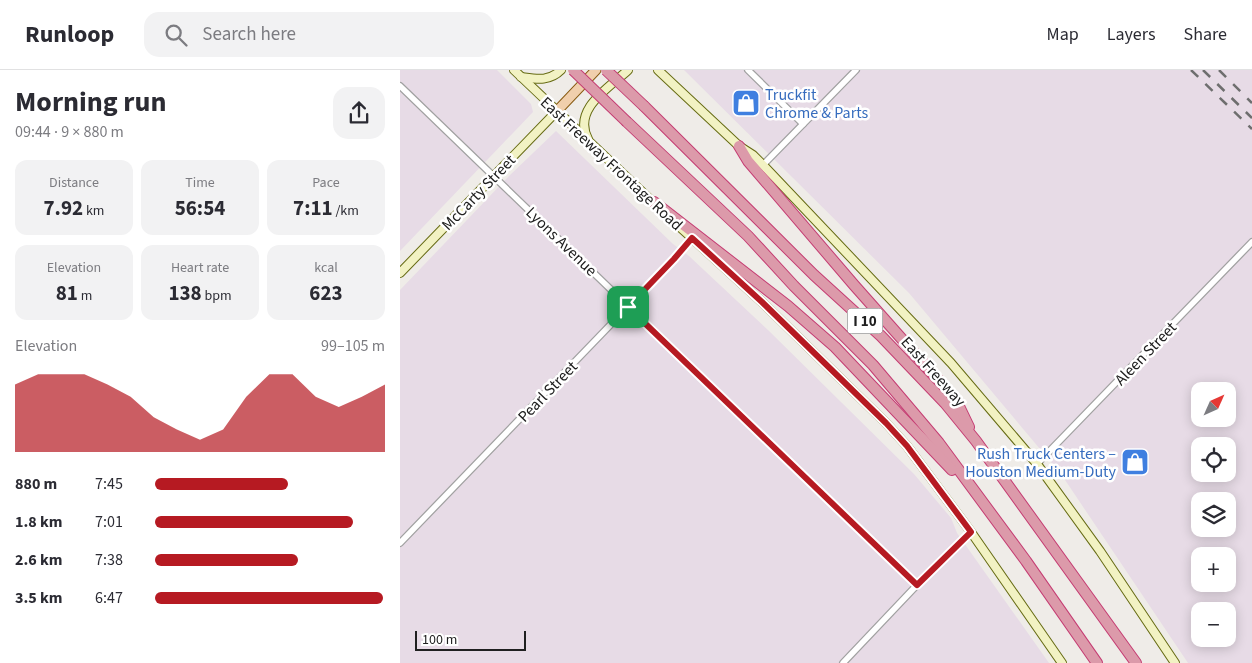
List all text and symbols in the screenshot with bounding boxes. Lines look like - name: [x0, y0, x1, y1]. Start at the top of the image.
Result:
- search box: [144, 12, 494, 57]
- text: Runloop: [25, 17, 114, 52]
- icon: search: [162, 21, 190, 49]
- text: Search here: [202, 21, 296, 48]
- text: Map: [1047, 22, 1079, 47]
- text: Layers: [1107, 22, 1156, 47]
- text: Share: [1184, 22, 1227, 47]
- text: Morning run: [15, 82, 166, 122]
- place label: Truckfit Chrome & Parts: [765, 84, 868, 124]
- button: share: [333, 87, 385, 139]
- shop icon: Truckfit Chrome & Parts: [731, 88, 761, 118]
- street label: East Freeway Frontage Road: [535, 92, 687, 236]
- text: 09:44 · 9 × 880 m: [15, 121, 124, 143]
- street label: McCarty Street: [437, 149, 521, 236]
- text: Distance: [49, 173, 99, 193]
- text: Time: [185, 173, 215, 193]
- text: Pace: [312, 173, 340, 193]
- text: 7.92: [44, 193, 83, 223]
- text: 56:54: [175, 193, 225, 223]
- text: 7:11: [293, 193, 333, 223]
- text: km: [83, 201, 104, 221]
- text: /km: [333, 201, 359, 221]
- street label: Lyons Avenue: [521, 202, 602, 281]
- text: Elevation: [47, 258, 101, 278]
- text: Heart rate: [171, 258, 229, 278]
- text: kcal: [314, 258, 338, 278]
- text: 81: [56, 278, 78, 308]
- text: 138: [168, 278, 202, 308]
- text: 623: [309, 278, 343, 308]
- text: m: [78, 286, 92, 306]
- text: bpm: [202, 286, 232, 306]
- pin: [607, 286, 649, 328]
- icon: arrive: [614, 293, 642, 321]
- road number: I 10: [848, 308, 882, 334]
- street label: Aleen Street: [1110, 317, 1182, 390]
- street label: East Freeway: [896, 332, 971, 412]
- text: Elevation: [15, 335, 77, 357]
- text: 99–105 m: [321, 335, 385, 357]
- street label: Pearl Street: [513, 356, 583, 427]
- north arrow: [1191, 382, 1236, 428]
- map controls: [1191, 382, 1236, 647]
- button: locate: [1191, 437, 1236, 482]
- place label: Rush Truck Centers – Houston Medium-Duty: [965, 443, 1117, 483]
- shop icon: Rush Truck Centers – Houston Medium-Duty: [1120, 447, 1150, 477]
- text: 880 m: [15, 473, 57, 495]
- text: 7:45: [95, 473, 123, 495]
- button: layers: [1191, 492, 1236, 537]
- text: 1.8 km: [15, 511, 62, 533]
- text: 7:01: [95, 511, 123, 533]
- button: +: [1191, 547, 1236, 592]
- text: 2.6 km: [15, 549, 62, 571]
- text: 7:38: [95, 549, 123, 571]
- text: 3.5 km: [15, 587, 62, 609]
- text: 6:47: [95, 587, 123, 609]
- button: −: [1191, 602, 1236, 647]
- scale bar: [415, 628, 526, 651]
- text: 100 m: [422, 630, 457, 650]

